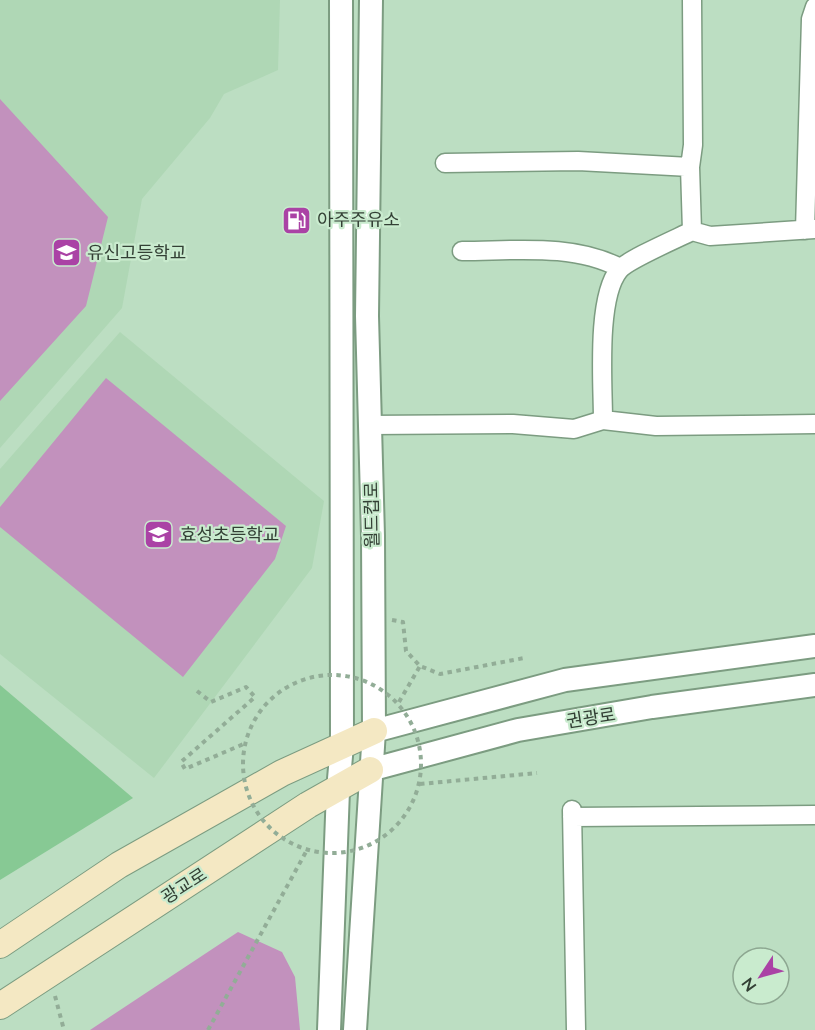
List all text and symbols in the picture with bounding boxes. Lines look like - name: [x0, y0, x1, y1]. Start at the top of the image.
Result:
- fuel station icon: 아주주유소: [280, 204, 312, 236]
- place label: 아주주유소: [317, 208, 400, 230]
- school or university icon: 유신고등학교: [50, 237, 82, 269]
- place label: 유신고등학교: [87, 241, 186, 263]
- street label: 월드컵로: [359, 482, 383, 548]
- school or university icon: 효성초등학교: [143, 519, 175, 551]
- place label: 효성초등학교: [180, 523, 279, 545]
- street label: 권광로: [565, 702, 617, 732]
- street label: 광교로: [157, 862, 210, 908]
- north arrow: [731, 946, 791, 1006]
- text: N: [737, 975, 760, 996]

